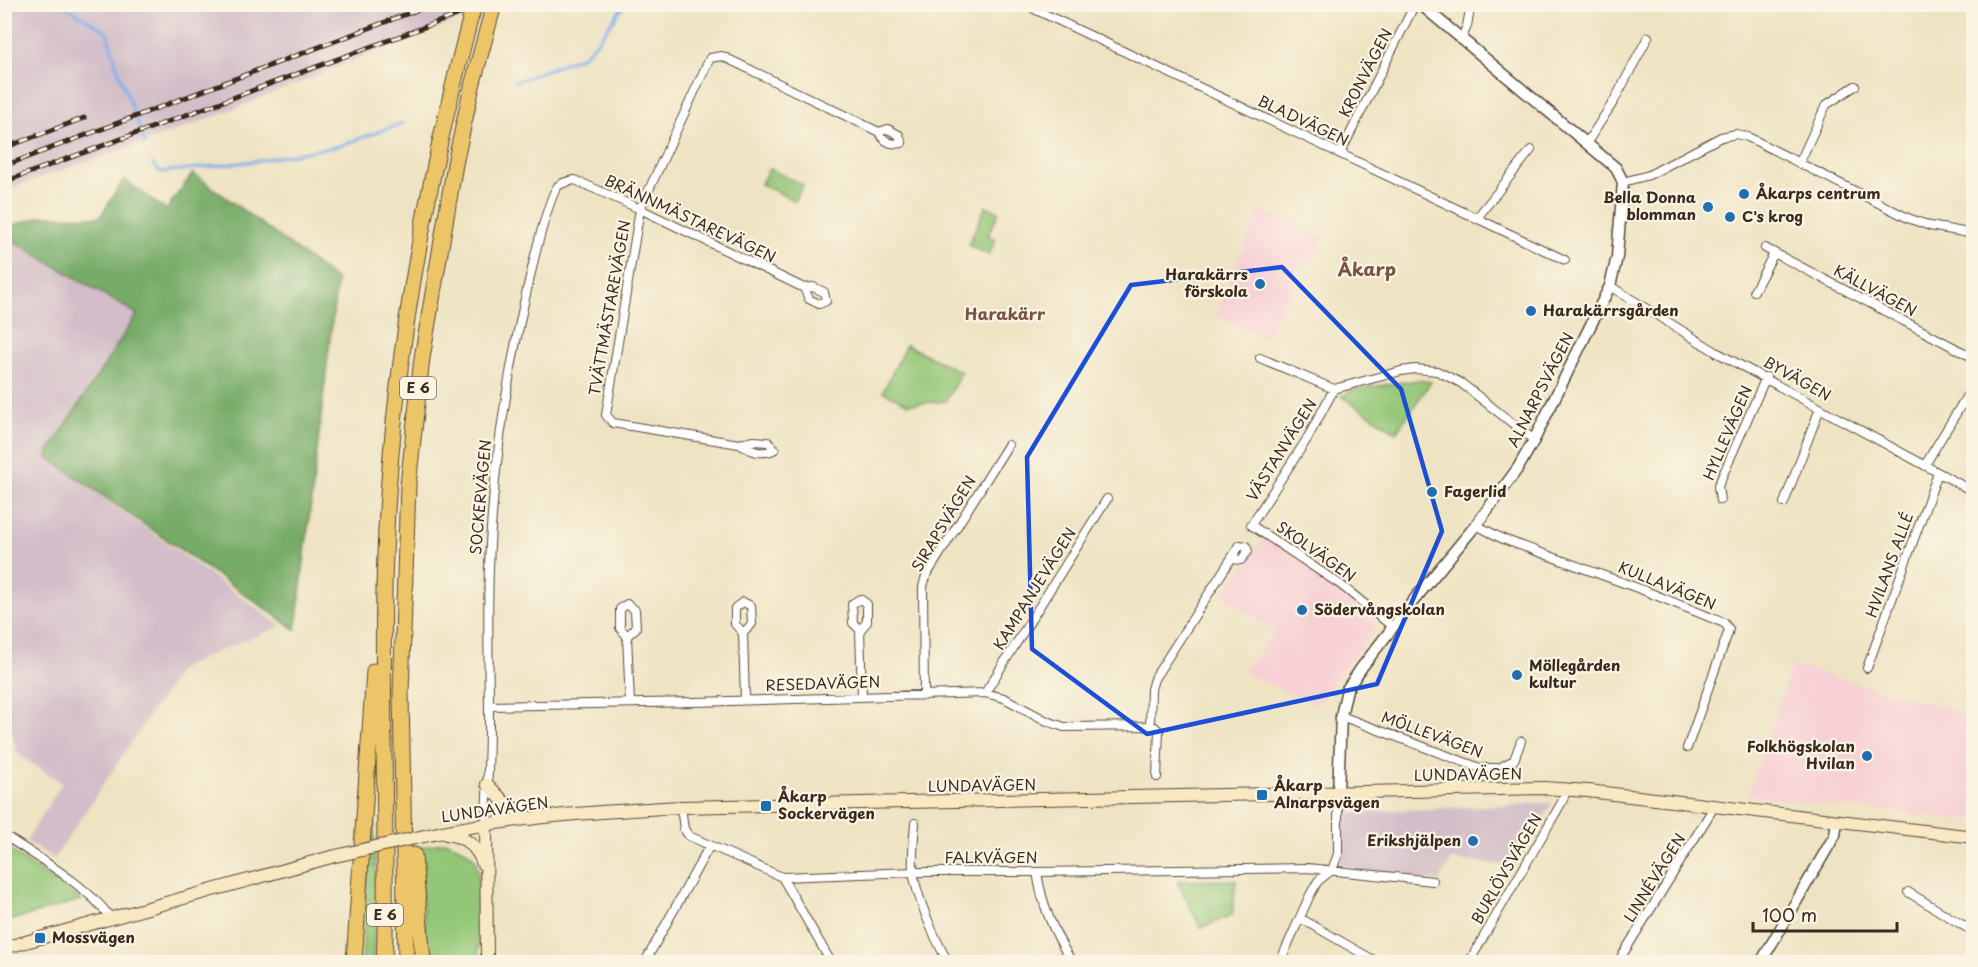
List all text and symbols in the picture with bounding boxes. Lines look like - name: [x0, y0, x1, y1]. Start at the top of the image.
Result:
- street label: KRONVÄGEN: [1332, 24, 1397, 121]
- street label: BLADVÄGEN: [1254, 89, 1353, 151]
- street label: BRÄNNMÄSTAREVÄGEN: [601, 168, 780, 267]
- place label: Åkarps centrum: [1756, 181, 1880, 204]
- place label: Bella Donna blomman: [1603, 185, 1696, 225]
- marker: Åkarps centrum: [1737, 187, 1751, 201]
- marker: Bella Donna blomman: [1701, 200, 1715, 214]
- place label: C's krog: [1742, 204, 1803, 227]
- marker: C's krog: [1723, 210, 1737, 224]
- street label: TVÄTTMÄSTAREVÄGEN: [582, 218, 635, 397]
- district label: Åkarp: [1338, 255, 1396, 282]
- street label: KÄLLVÄGEN: [1830, 258, 1921, 321]
- place label: Harakärrs förskola: [1165, 262, 1248, 302]
- marker: Harakärrs förskola: [1253, 277, 1267, 291]
- place label: Harakärrsgården: [1543, 298, 1679, 321]
- district label: Harakärr: [965, 301, 1046, 325]
- marker: Harakärrsgården: [1524, 304, 1538, 318]
- street label: ALNARPSVÄGEN: [1501, 328, 1579, 451]
- street label: BYVÄGEN: [1760, 350, 1836, 406]
- road number: E 6: [400, 377, 436, 399]
- street label: HYLLEVÄGEN: [1696, 381, 1757, 484]
- street label: VÄSTANVÄGEN: [1240, 393, 1322, 505]
- street label: SOCKERVÄGEN: [463, 438, 496, 555]
- street label: SIRAPSVÄGEN: [905, 471, 981, 576]
- place label: Fagerlid: [1444, 479, 1506, 502]
- marker: Fagerlid: [1425, 485, 1439, 499]
- street label: HVILANS ALLÉ: [1859, 509, 1918, 620]
- street label: SKOLVÄGEN: [1272, 515, 1361, 587]
- street label: KAMPANJEVÄGEN: [987, 523, 1081, 654]
- street label: KULLAVÄGEN: [1615, 555, 1720, 615]
- place label: Södervångskolan: [1314, 597, 1445, 620]
- marker: Södervångskolan: [1295, 603, 1309, 617]
- place label: Möllegården kultur: [1529, 653, 1620, 693]
- marker: Möllegården kultur: [1510, 668, 1524, 682]
- street label: RESEDAVÄGEN: [765, 669, 881, 696]
- street label: MÖLLEVÄGEN: [1379, 705, 1486, 763]
- place label: Folkhögskolan Hvilan: [1747, 734, 1855, 774]
- marker: Folkhögskolan Hvilan: [1860, 749, 1874, 763]
- street label: LUNDAVÄGEN: [1414, 761, 1522, 786]
- street label: LUNDAVÄGEN: [928, 772, 1036, 797]
- place label: Åkarp Alnarpsvägen: [1273, 773, 1380, 813]
- place label: Åkarp Sockervägen: [778, 784, 875, 824]
- marker: Åkarp Alnarpsvägen: [1255, 788, 1269, 802]
- street label: LUNDAVÄGEN: [440, 790, 550, 827]
- marker: Åkarp Sockervägen: [759, 799, 773, 813]
- street label: BURLÖVSVÄGEN: [1465, 809, 1547, 928]
- place label: Erikshjälpen: [1367, 828, 1461, 851]
- street label: LINNÉVÄGEN: [1617, 828, 1690, 926]
- marker: Erikshjälpen: [1466, 834, 1480, 848]
- street label: FALKVÄGEN: [945, 845, 1037, 868]
- scale bar: [1753, 895, 1897, 933]
- text: 100 m: [1762, 901, 1817, 928]
- road number: E 6: [367, 904, 403, 926]
- place label: Mossvägen: [52, 925, 135, 948]
- marker: Mossvägen: [33, 931, 47, 945]

